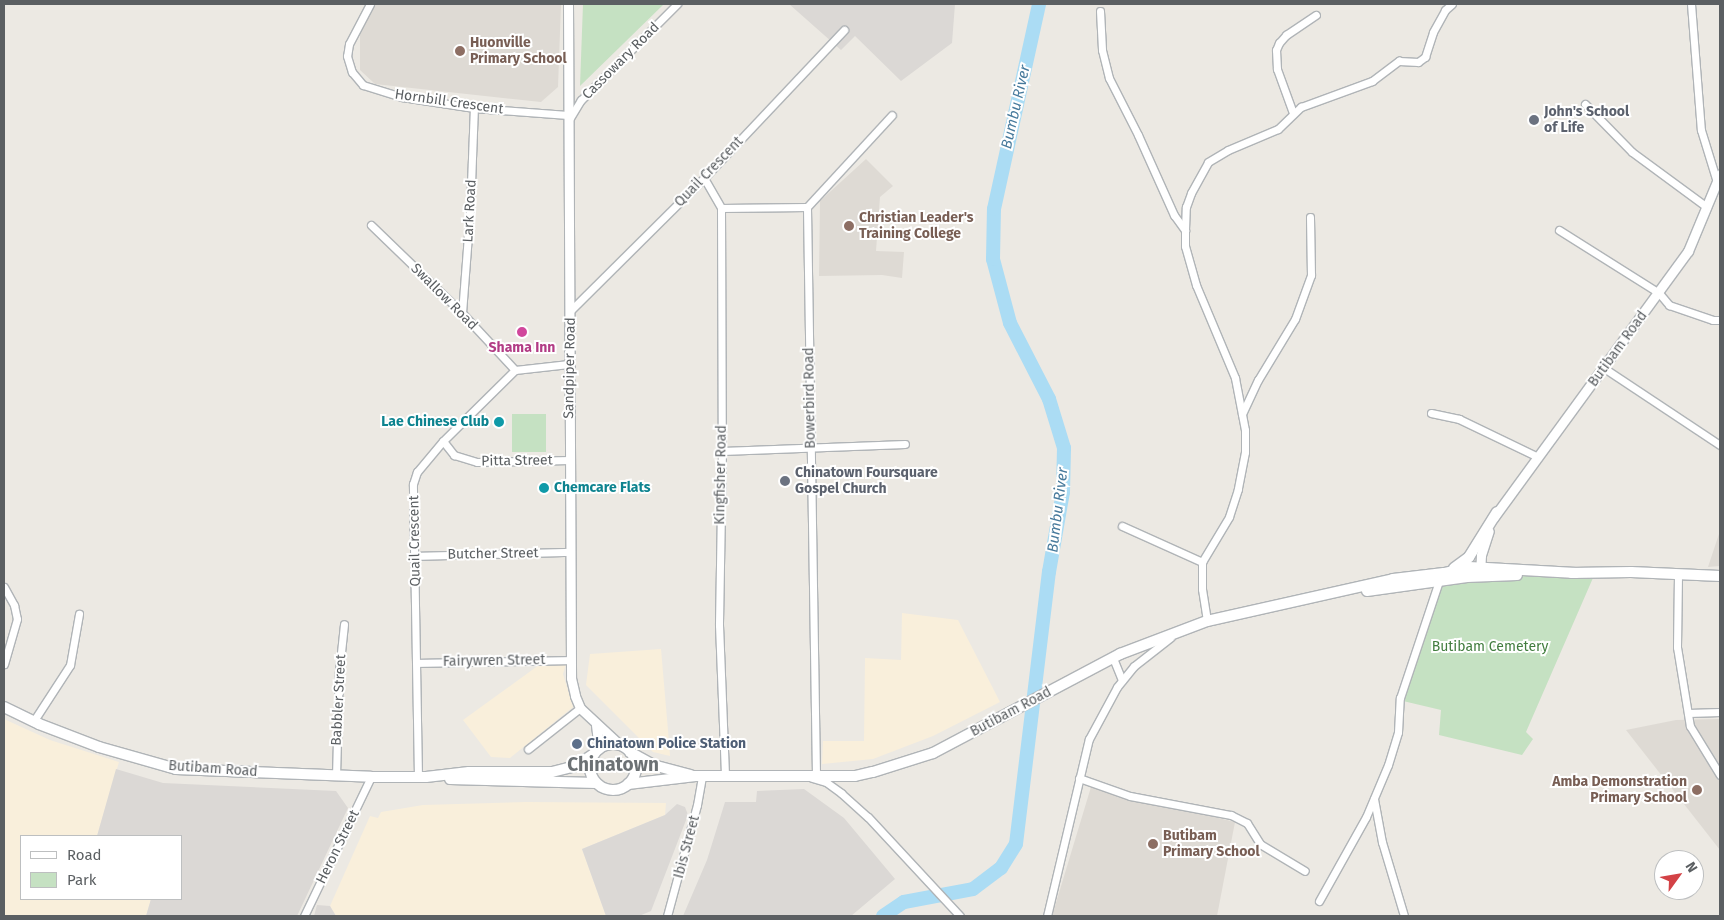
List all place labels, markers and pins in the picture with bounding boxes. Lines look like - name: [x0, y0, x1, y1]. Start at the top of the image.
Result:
- place label: Huonville Primary School: [470, 35, 567, 68]
- marker: Huonville Primary School: [454, 45, 466, 57]
- place label: John's School of Life: [1544, 104, 1629, 136]
- marker: John's School of Life: [1528, 114, 1540, 126]
- place label: Christian Leader's Training College: [859, 210, 974, 242]
- marker: Christian Leader's Training College: [843, 220, 855, 232]
- marker: Shama Inn: [516, 326, 528, 338]
- place label: Shama Inn: [489, 340, 555, 356]
- place label: Lae Chinese Club: [381, 414, 489, 430]
- marker: Lae Chinese Club: [493, 416, 505, 428]
- place label: Chinatown Foursquare Gospel Church: [795, 465, 938, 498]
- marker: Chinatown Foursquare Gospel Church: [779, 475, 791, 487]
- place label: Chemcare Flats: [554, 480, 651, 496]
- marker: Chemcare Flats: [538, 482, 550, 494]
- place label: Chinatown Police Station: [587, 736, 746, 752]
- marker: Chinatown Police Station: [571, 738, 583, 750]
- place label: Amba Demonstration Primary School: [1552, 774, 1687, 806]
- marker: Amba Demonstration Primary School: [1691, 784, 1703, 796]
- place label: Butibam Primary School: [1163, 828, 1260, 860]
- marker: Butibam Primary School: [1147, 838, 1159, 850]

